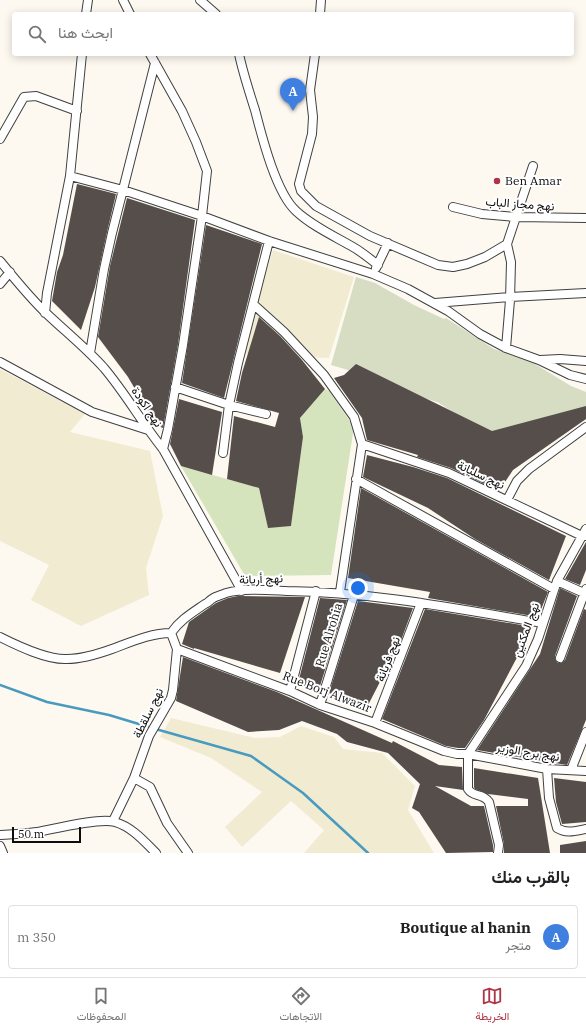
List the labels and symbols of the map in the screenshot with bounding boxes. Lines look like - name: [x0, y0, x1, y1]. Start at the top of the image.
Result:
- pin: A: [280, 78, 306, 111]
- place label: Ben Amar: [505, 173, 562, 188]
- marker: Ben Amar: [492, 176, 502, 186]
- street label: نهج مجاز الباب: [485, 194, 555, 215]
- street label: نهج اكودة: [127, 384, 166, 431]
- street label: نهج سليانة: [454, 457, 507, 494]
- street label: نهج أريانة: [239, 570, 283, 589]
- your location: [348, 578, 368, 598]
- street label: نهج المكنين: [509, 600, 544, 660]
- street label: Rue Alrohia: [312, 601, 346, 669]
- street label: نهج فريانة: [372, 634, 405, 684]
- street label: Rue Borj Alwazir: [281, 668, 374, 716]
- street label: نهج سلقطة: [129, 685, 168, 741]
- street label: نهج برج الوزير: [494, 739, 561, 766]
- scale bar: [12, 825, 81, 844]

